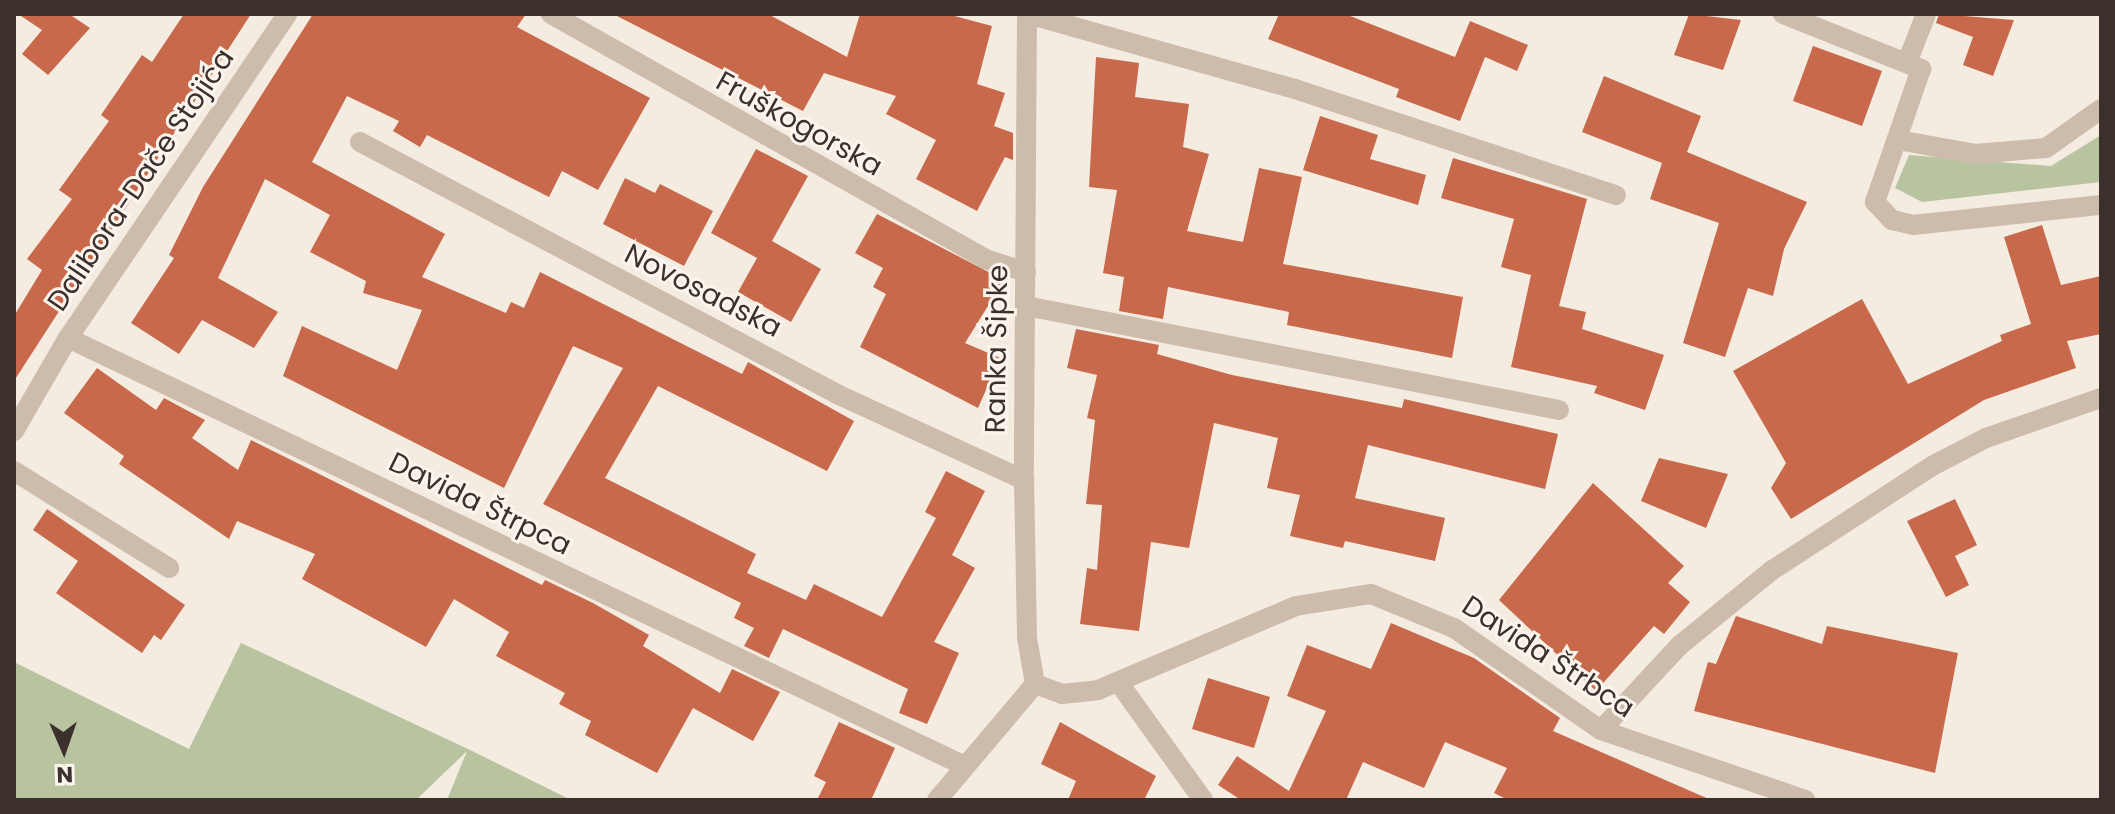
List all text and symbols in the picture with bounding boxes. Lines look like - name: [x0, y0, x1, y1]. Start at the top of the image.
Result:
- street label: Dalibora-Dače Stojića: [41, 43, 241, 317]
- street label: Fruškogorska: [710, 65, 888, 183]
- street label: Novosadska: [619, 237, 787, 345]
- street label: Ranka Šipke: [979, 264, 1015, 434]
- street label: Davida Štrpca: [383, 445, 577, 563]
- street label: Davida Štrbca: [1456, 589, 1640, 725]
- north arrow: [24, 710, 104, 790]
- text: N: [56, 759, 74, 790]

